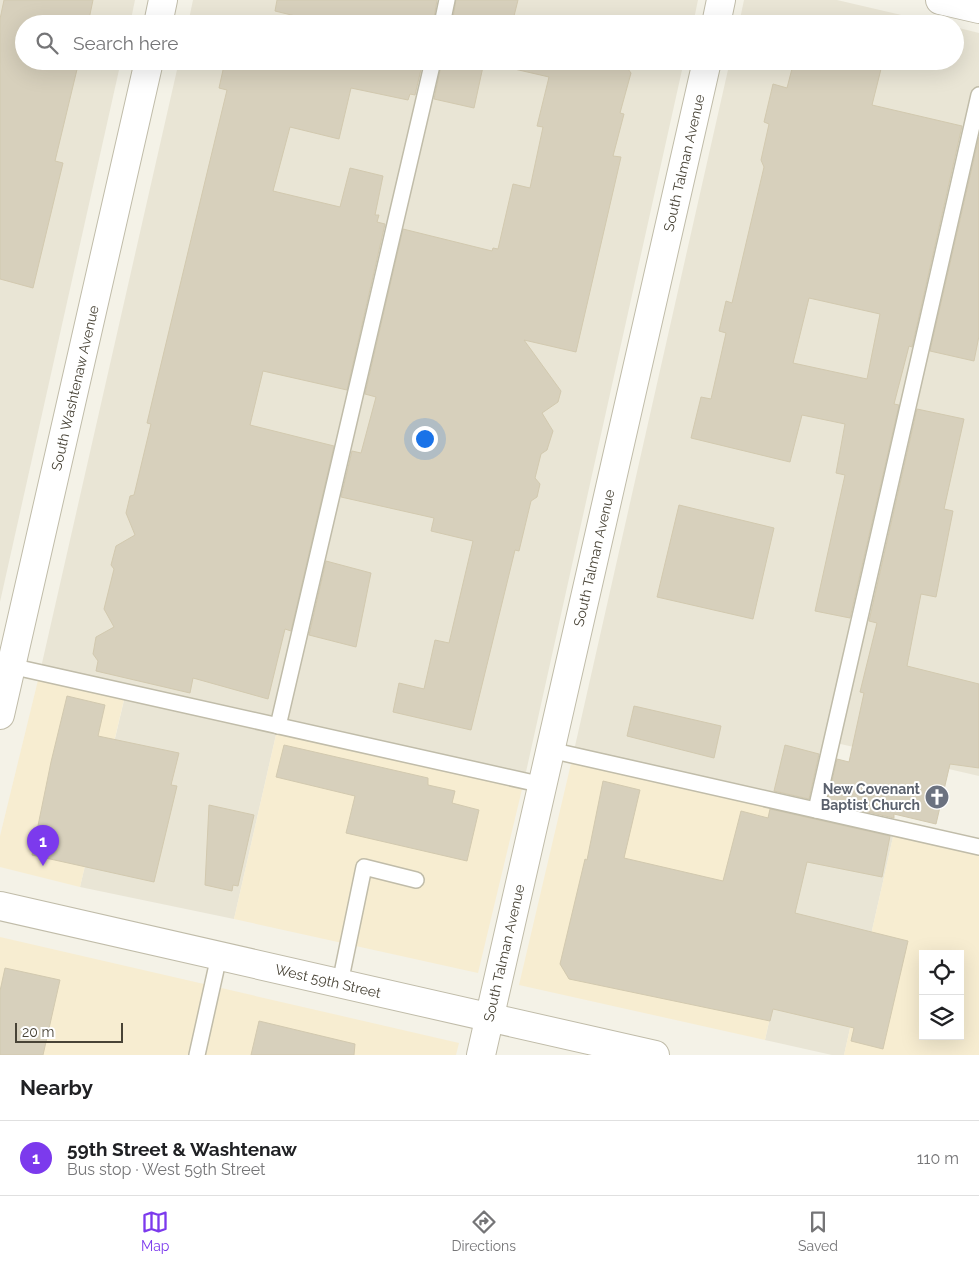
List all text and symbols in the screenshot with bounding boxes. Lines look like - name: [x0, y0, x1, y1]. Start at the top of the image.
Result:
- search box: [15, 15, 964, 70]
- icon: search: [33, 29, 61, 57]
- text: Search here: [73, 32, 179, 54]
- street label: South Talman Avenue: [660, 93, 708, 233]
- street label: South Washtenaw Avenue: [48, 304, 102, 472]
- your location: [412, 426, 438, 452]
- street label: South Talman Avenue: [570, 488, 618, 628]
- place label: New Covenant Baptist Church: [821, 781, 921, 813]
- church icon: New Covenant Baptist Church: [924, 784, 950, 810]
- pin: 1: [27, 825, 59, 866]
- street label: South Talman Avenue: [480, 883, 528, 1023]
- map controls: [919, 950, 964, 1040]
- button: locate: [919, 950, 964, 995]
- street label: West 59th Street: [274, 961, 383, 1001]
- button: layers: [919, 995, 964, 1040]
- scale bar: [15, 1020, 122, 1043]
- text: 20 m: [22, 1024, 54, 1040]
- text: Nearby: [20, 1075, 93, 1100]
- text: 59th Street & Washtenaw: [67, 1138, 297, 1160]
- text: 1: [32, 1149, 40, 1168]
- text: 110 m: [917, 1149, 959, 1168]
- text: Bus stop · West 59th Street: [67, 1160, 265, 1179]
- tab: Map: [141, 1208, 169, 1254]
- tab: Directions: [451, 1208, 516, 1254]
- tab: Saved: [798, 1208, 838, 1254]

